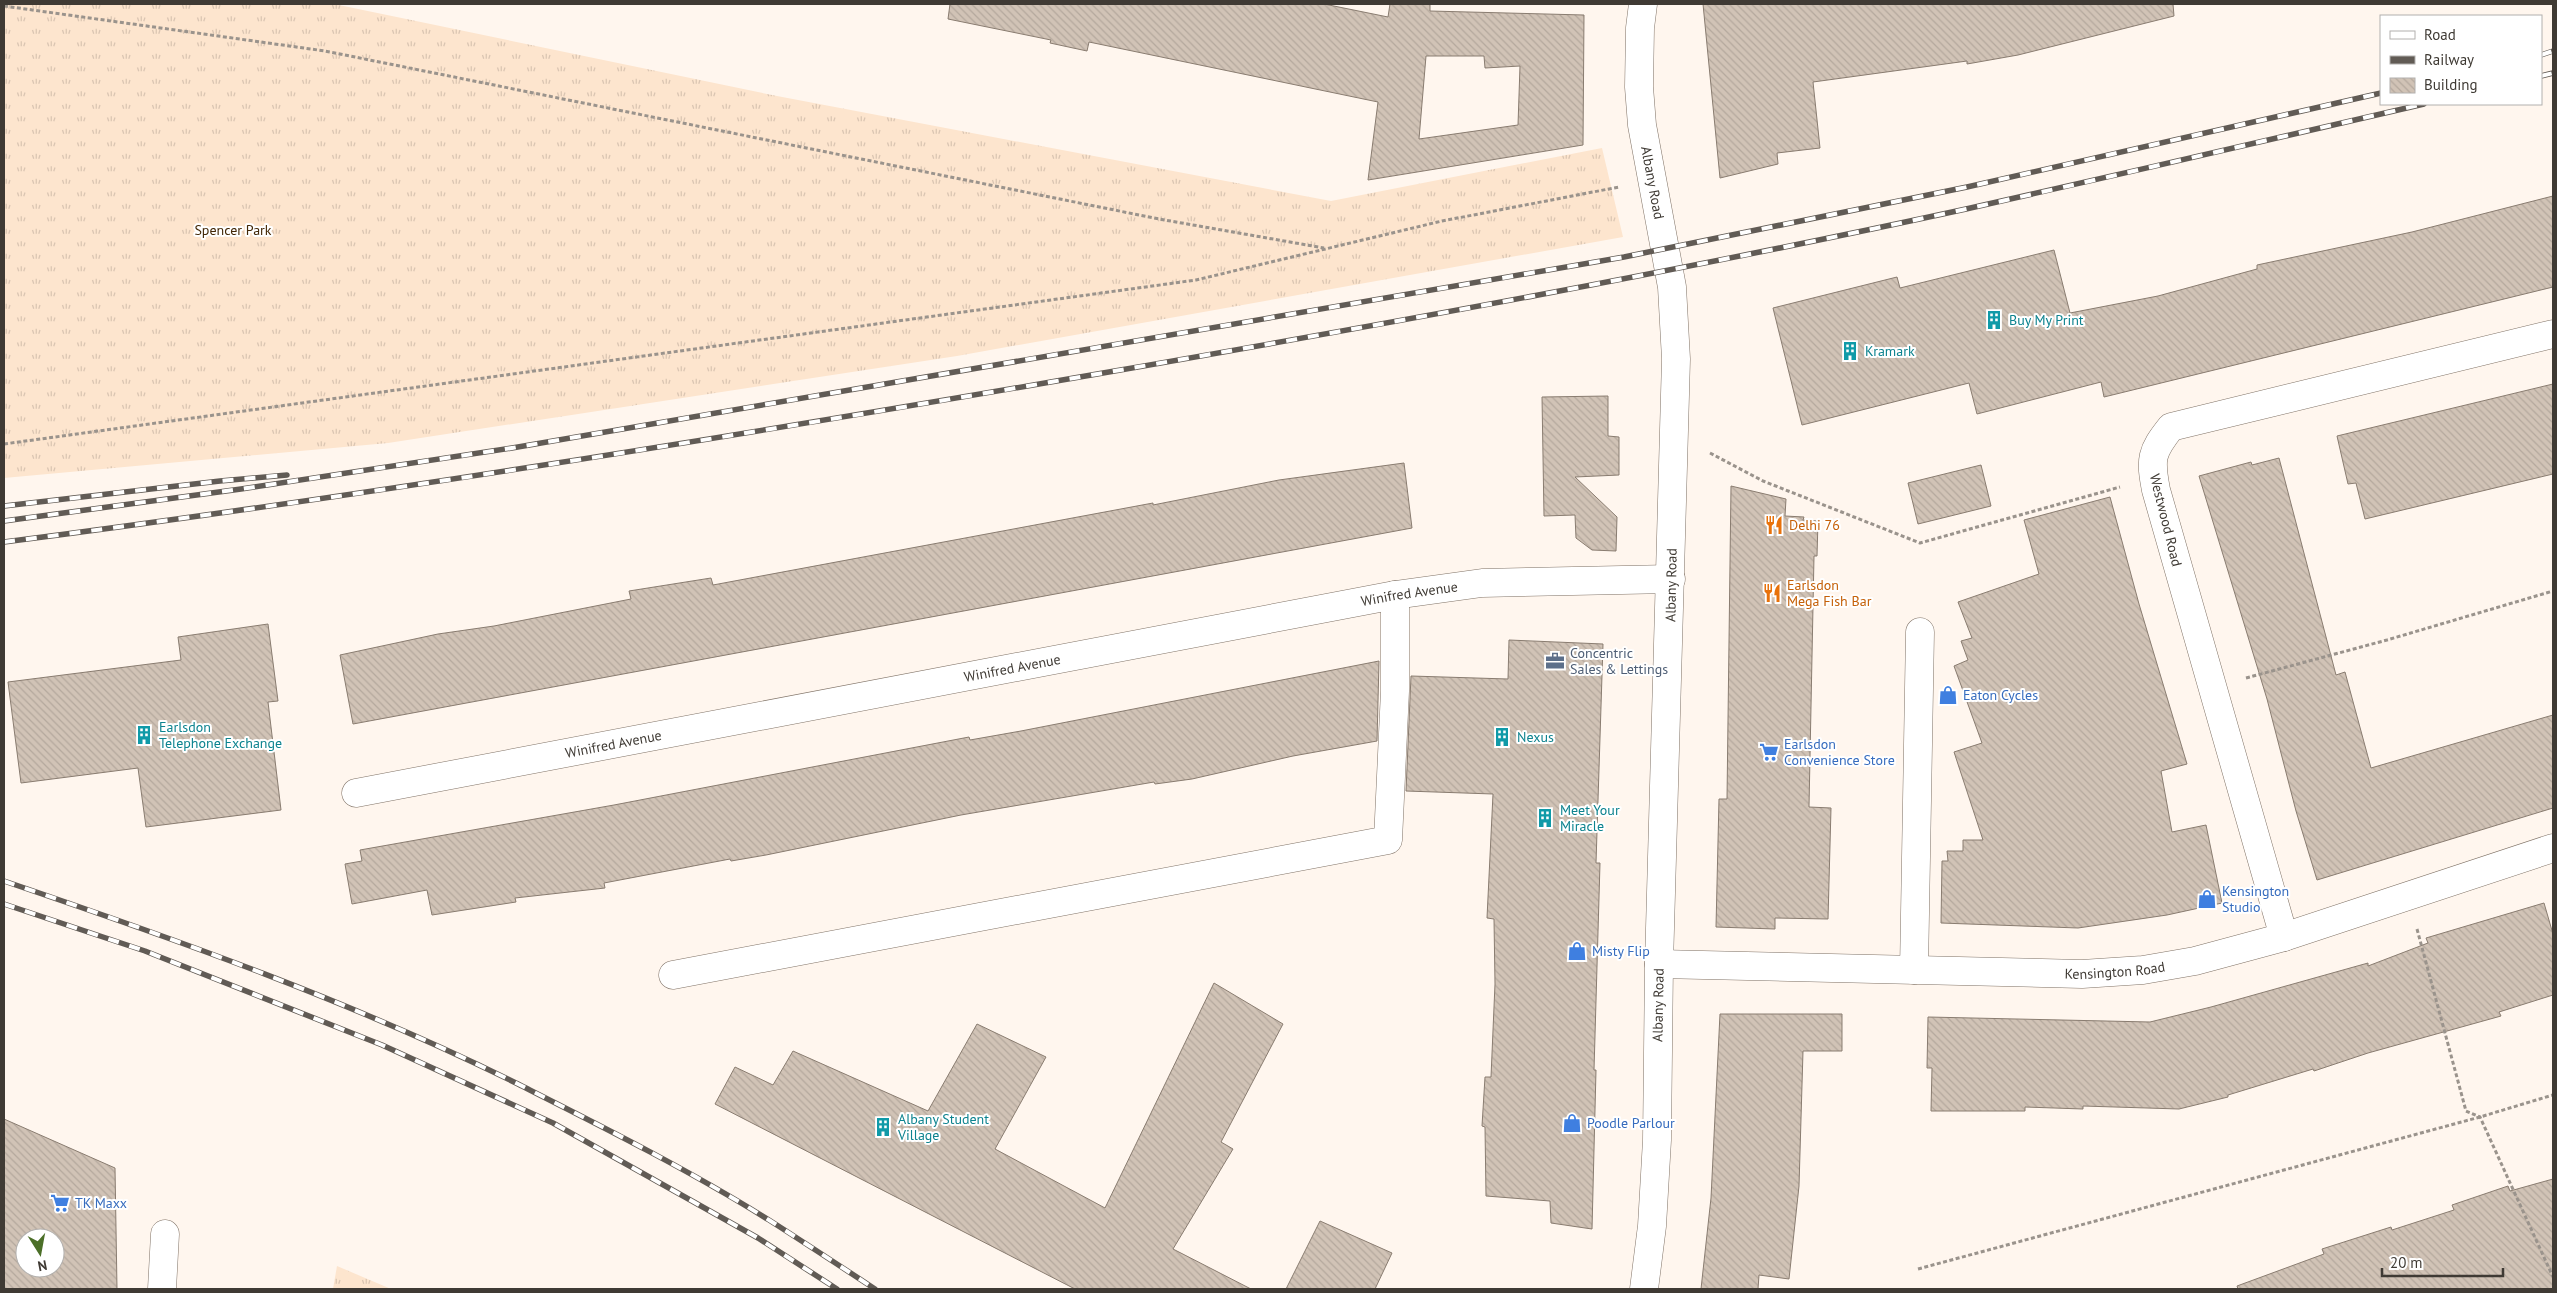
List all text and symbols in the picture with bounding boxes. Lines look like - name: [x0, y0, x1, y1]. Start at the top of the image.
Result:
- legend: [2380, 15, 2542, 105]
- text: Road: [2424, 25, 2456, 44]
- text: Railway: [2424, 50, 2474, 69]
- text: Building: [2424, 75, 2478, 94]
- street label: Albany Road: [1637, 145, 1668, 221]
- park label: Spencer Park: [194, 221, 272, 239]
- building icon: Buy My Print: [1983, 309, 2005, 331]
- place label: Buy My Print: [2009, 311, 2084, 329]
- building icon: Kramark: [1839, 340, 1861, 362]
- place label: Kramark: [1865, 342, 1915, 360]
- street label: Westwood Road: [2146, 472, 2186, 568]
- restaurant icon: Delhi 76: [1763, 514, 1785, 536]
- place label: Delhi 76: [1789, 516, 1840, 534]
- street label: Albany Road: [1661, 548, 1681, 622]
- place label: Earlsdon Mega Fish Bar: [1787, 576, 1872, 610]
- street label: Winifred Avenue: [1359, 577, 1459, 610]
- restaurant icon: Earlsdon Mega Fish Bar: [1761, 582, 1783, 604]
- place label: Concentric Sales & Lettings: [1570, 644, 1668, 678]
- street label: Winifred Avenue: [962, 650, 1062, 686]
- office icon: Concentric Sales & Lettings: [1544, 650, 1566, 672]
- shop icon: Eaton Cycles: [1937, 684, 1959, 706]
- place label: Eaton Cycles: [1963, 686, 2038, 704]
- place label: Earlsdon Telephone Exchange: [159, 718, 282, 752]
- building icon: Earlsdon Telephone Exchange: [133, 724, 155, 746]
- street label: Winifred Avenue: [564, 726, 663, 762]
- building icon: Nexus: [1491, 726, 1513, 748]
- place label: Nexus: [1517, 728, 1554, 746]
- place label: Earlsdon Convenience Store: [1784, 735, 1895, 769]
- supermarket icon: Earlsdon Convenience Store: [1758, 741, 1780, 763]
- place label: Meet Your Miracle: [1560, 801, 1620, 835]
- building icon: Meet Your Miracle: [1534, 807, 1556, 829]
- place label: Kensington Studio: [2222, 882, 2289, 916]
- shop icon: Kensington Studio: [2196, 888, 2218, 910]
- shop icon: Misty Flip: [1566, 940, 1588, 962]
- place label: Misty Flip: [1592, 942, 1650, 960]
- street label: Kensington Road: [2064, 957, 2166, 983]
- street label: Albany Road: [1648, 968, 1668, 1042]
- place label: Albany Student Village: [897, 1110, 989, 1144]
- shop icon: Poodle Parlour: [1561, 1112, 1583, 1134]
- place label: Poodle Parlour: [1587, 1114, 1675, 1132]
- building icon: Albany Student Village: [872, 1116, 894, 1138]
- supermarket icon: TK Maxx: [49, 1192, 71, 1214]
- place label: TK Maxx: [75, 1194, 127, 1212]
- north arrow: [15, 1228, 65, 1278]
- scale bar: [2382, 1246, 2503, 1278]
- text: 20 m: [2390, 1253, 2423, 1272]
- text: N: [36, 1256, 49, 1275]

